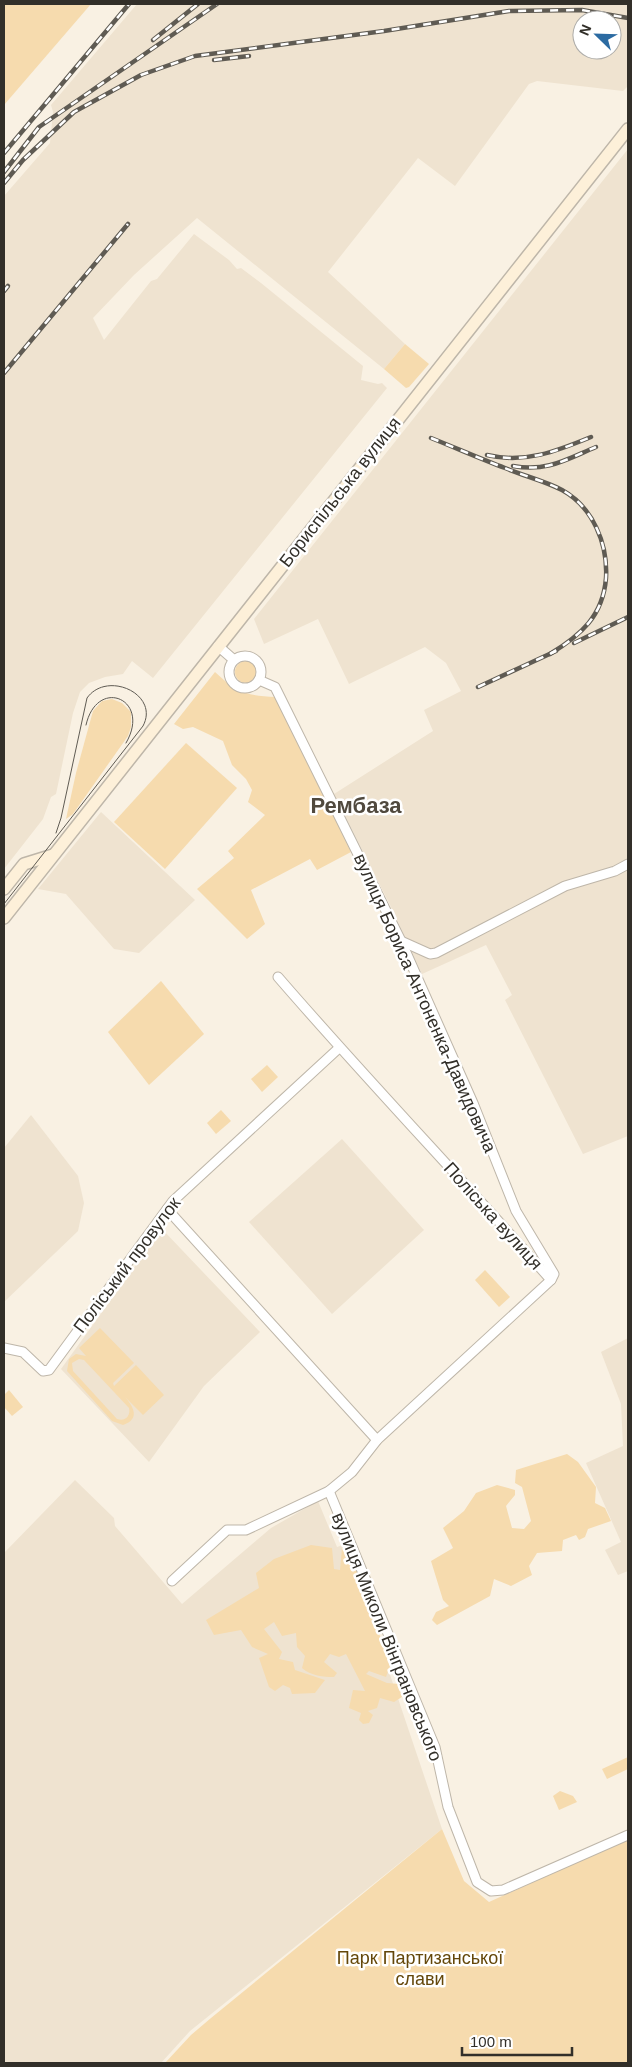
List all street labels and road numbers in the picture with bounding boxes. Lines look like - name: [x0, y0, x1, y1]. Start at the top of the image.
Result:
- street label: Бориспільська вулиця: [275, 413, 405, 571]
- street label: вулиця Бориса Антоненка-Давидовича: [350, 851, 501, 1156]
- street label: Поліська вулиця: [440, 1158, 546, 1274]
- street label: Поліський провулок: [69, 1193, 185, 1337]
- street label: вулиця Миколи Вінграновського: [328, 1510, 446, 1764]

